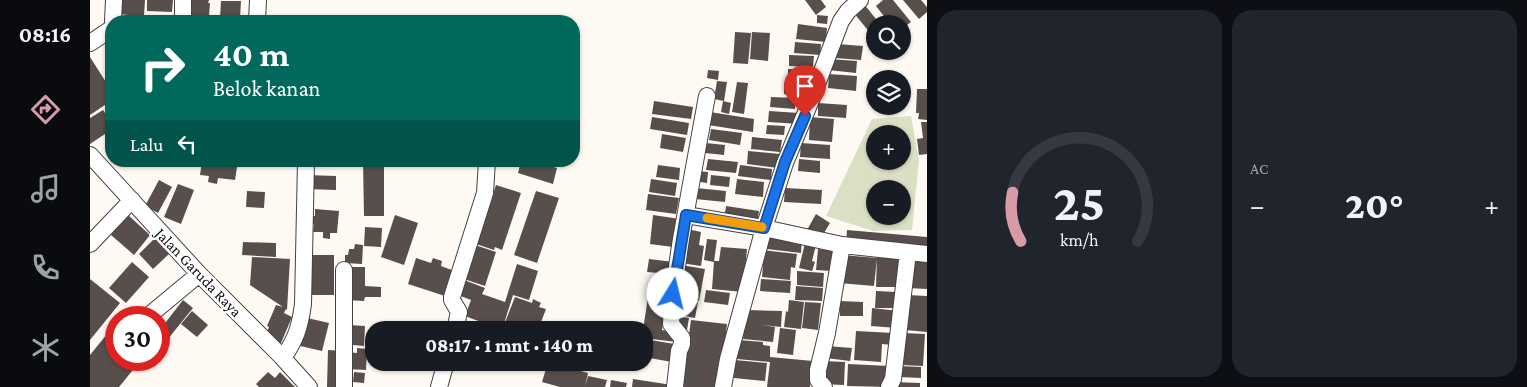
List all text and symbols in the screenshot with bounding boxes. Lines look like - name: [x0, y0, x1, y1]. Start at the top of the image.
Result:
- map controls: [866, 15, 911, 225]
- button: search: [866, 15, 911, 60]
- text: 08:16: [19, 22, 71, 47]
- icon: right: [130, 35, 195, 100]
- text: 40 m: [213, 35, 290, 74]
- pin: [784, 65, 826, 116]
- button: layers: [866, 70, 911, 115]
- icon: arrive: [791, 72, 819, 100]
- text: Belok kanan: [213, 76, 320, 101]
- icon: directions: [28, 92, 63, 127]
- button: +: [866, 125, 911, 170]
- icon: left: [173, 130, 201, 158]
- text: Lalu: [130, 134, 163, 155]
- text: AC: [1250, 160, 1268, 177]
- icon: music: [28, 171, 63, 206]
- text: 25: [1054, 173, 1106, 231]
- button: −: [866, 180, 911, 225]
- text: 20°: [1345, 184, 1404, 226]
- text: −: [1250, 190, 1265, 221]
- text: +: [1484, 190, 1499, 221]
- street label: Jalan Garuda Raya: [150, 223, 246, 321]
- text: km/h: [1060, 230, 1099, 250]
- icon: phone: [28, 250, 63, 285]
- position arrow: [646, 267, 698, 319]
- speed limit sign: 30: [105, 306, 170, 371]
- icon: climate: [28, 330, 63, 365]
- text: 08:17 · 1 mnt · 140 m: [425, 335, 593, 356]

